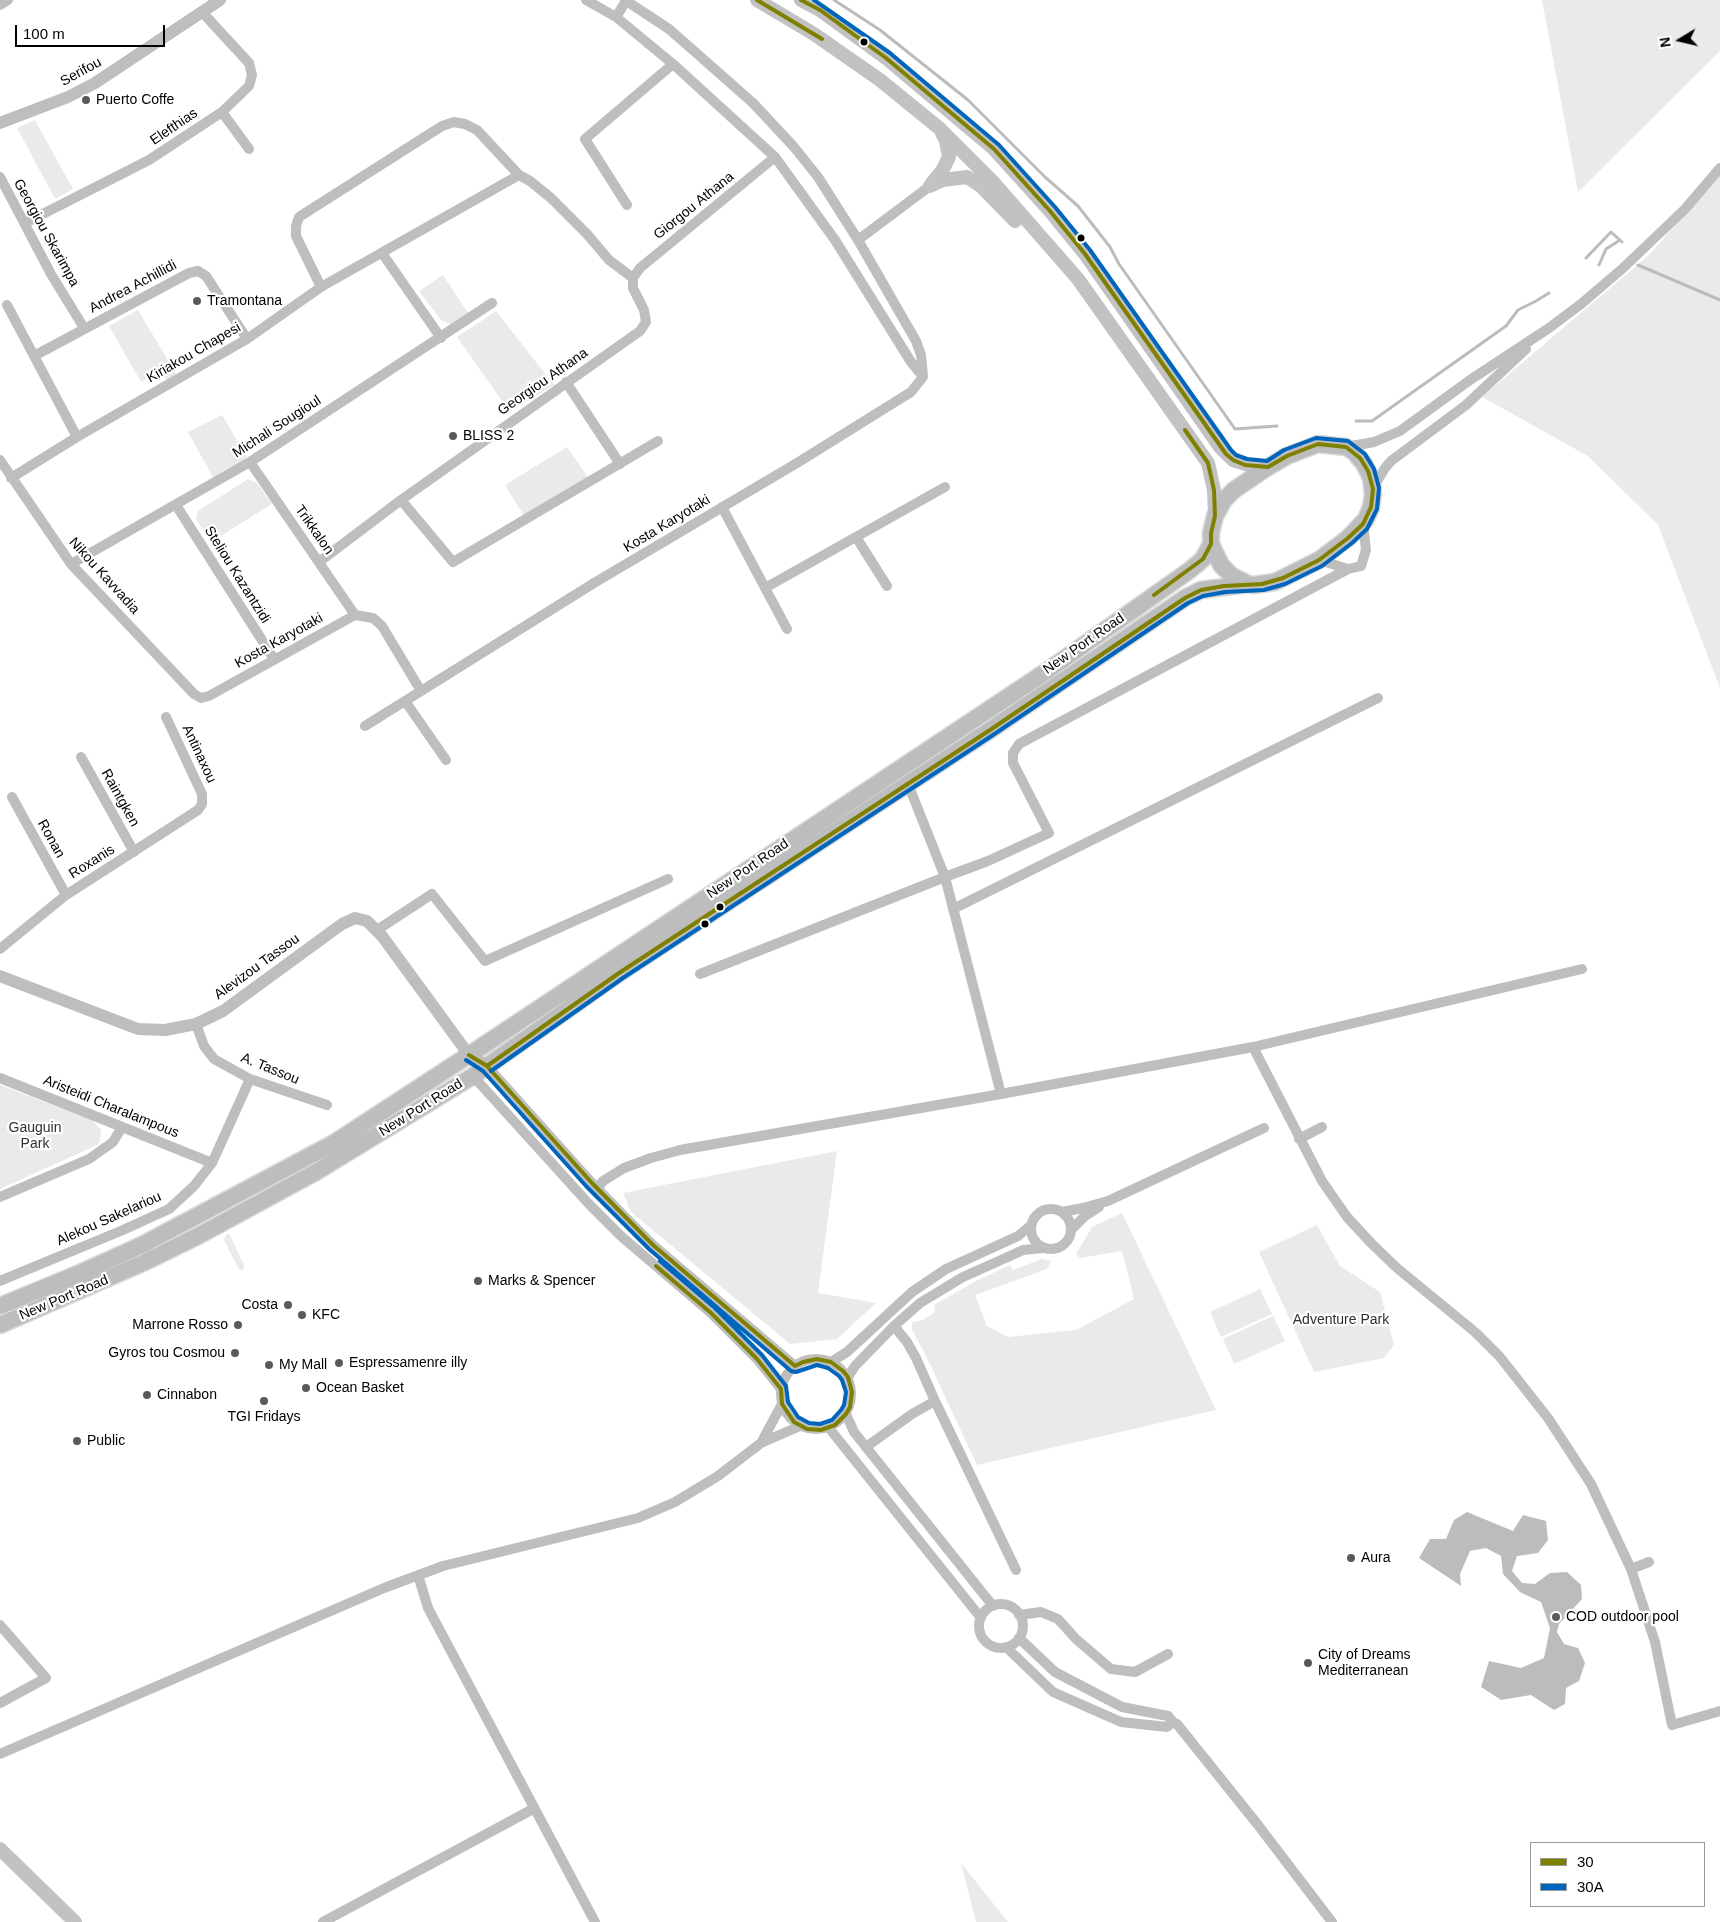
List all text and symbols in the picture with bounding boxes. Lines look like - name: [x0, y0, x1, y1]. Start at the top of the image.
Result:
- scale bar: [18, 15, 168, 47]
- north arrow: [1655, 15, 1705, 65]
- text: 100 m: [23, 25, 65, 42]
- text: N: [1656, 36, 1674, 49]
- unlabelled marker: [859, 37, 869, 47]
- street label: Serifou: [58, 54, 104, 90]
- place label: Puerto Coffe: [96, 92, 174, 108]
- marker: Puerto Coffe: [80, 94, 92, 106]
- street label: Elefthias: [147, 105, 201, 149]
- street label: Giorgou Athana: [651, 169, 737, 243]
- street label: Georgiou Skarimpa: [9, 176, 83, 290]
- unlabelled marker: [1076, 233, 1086, 243]
- street label: Andrea Achillidi: [86, 257, 180, 317]
- place label: Tramontana: [207, 293, 282, 309]
- marker: Tramontana: [191, 295, 203, 307]
- street label: Kiriakou Chapesi: [144, 319, 244, 387]
- street label: Georgiou Athana: [495, 345, 591, 419]
- street label: Michali Sougioul: [230, 392, 324, 462]
- place label: BLISS 2: [463, 428, 514, 444]
- marker: BLISS 2: [447, 430, 459, 442]
- street label: Kosta Karyotaki: [621, 492, 713, 556]
- street label: Trikkalon: [291, 502, 337, 558]
- street label: Steliou Kazantzidi: [200, 523, 274, 627]
- street label: Nikou Kavvadia: [65, 534, 143, 618]
- street label: Kosta Karyotaki: [232, 610, 326, 672]
- street label: New Port Road: [1040, 610, 1128, 678]
- street label: Antinaxou: [178, 722, 220, 786]
- street label: Raintgken: [97, 766, 143, 830]
- street label: Ronan: [34, 817, 68, 861]
- street label: New Port Road: [704, 835, 792, 903]
- street label: Roxanis: [66, 841, 118, 883]
- unlabelled marker: [715, 902, 725, 912]
- unlabelled marker: [700, 919, 710, 929]
- street label: Alevizou Tassou: [211, 930, 303, 1004]
- street label: A. Tassou: [238, 1050, 302, 1088]
- street label: Aristeidi Charalampous: [41, 1072, 181, 1142]
- street label: New Port Road: [376, 1076, 466, 1140]
- park label: Gauguin Park: [9, 1120, 61, 1152]
- street label: Alekou Sakelariou: [54, 1188, 164, 1250]
- street label: New Port Road: [17, 1272, 111, 1324]
- place label: Marks & Spencer: [488, 1273, 595, 1289]
- marker: Marks & Spencer: [472, 1275, 484, 1287]
- place label: Costa: [241, 1297, 278, 1313]
- marker: Costa: [282, 1299, 294, 1311]
- place label: KFC: [312, 1307, 340, 1323]
- marker: KFC: [296, 1309, 308, 1321]
- park label: Adventure Park: [1293, 1312, 1389, 1328]
- place label: Marrone Rosso: [132, 1317, 228, 1333]
- marker: Marrone Rosso: [232, 1319, 244, 1331]
- place label: Gyros tou Cosmou: [108, 1345, 225, 1361]
- marker: Gyros tou Cosmou: [229, 1347, 241, 1359]
- place label: Espressamenre illy: [349, 1355, 467, 1371]
- place label: My Mall: [279, 1357, 327, 1373]
- marker: Espressamenre illy: [333, 1357, 345, 1369]
- marker: My Mall: [263, 1359, 275, 1371]
- place label: Ocean Basket: [316, 1380, 404, 1396]
- marker: Ocean Basket: [300, 1382, 312, 1394]
- place label: Cinnabon: [157, 1387, 217, 1403]
- marker: Cinnabon: [141, 1389, 153, 1401]
- marker: TGI Fridays: [258, 1395, 270, 1407]
- place label: TGI Fridays: [227, 1409, 301, 1425]
- place label: Public: [87, 1433, 125, 1449]
- marker: Public: [71, 1435, 83, 1447]
- place label: Aura: [1361, 1550, 1391, 1566]
- marker: Aura: [1345, 1552, 1357, 1564]
- place label: COD outdoor pool: [1566, 1609, 1679, 1625]
- marker: COD outdoor pool: [1550, 1611, 1562, 1623]
- place label: City of Dreams Mediterranean: [1318, 1647, 1411, 1680]
- marker: City of Dreams Mediterranean: [1302, 1657, 1314, 1669]
- legend: [1530, 1842, 1705, 1907]
- text: 30: [1577, 1853, 1594, 1870]
- text: 30A: [1577, 1878, 1604, 1895]

